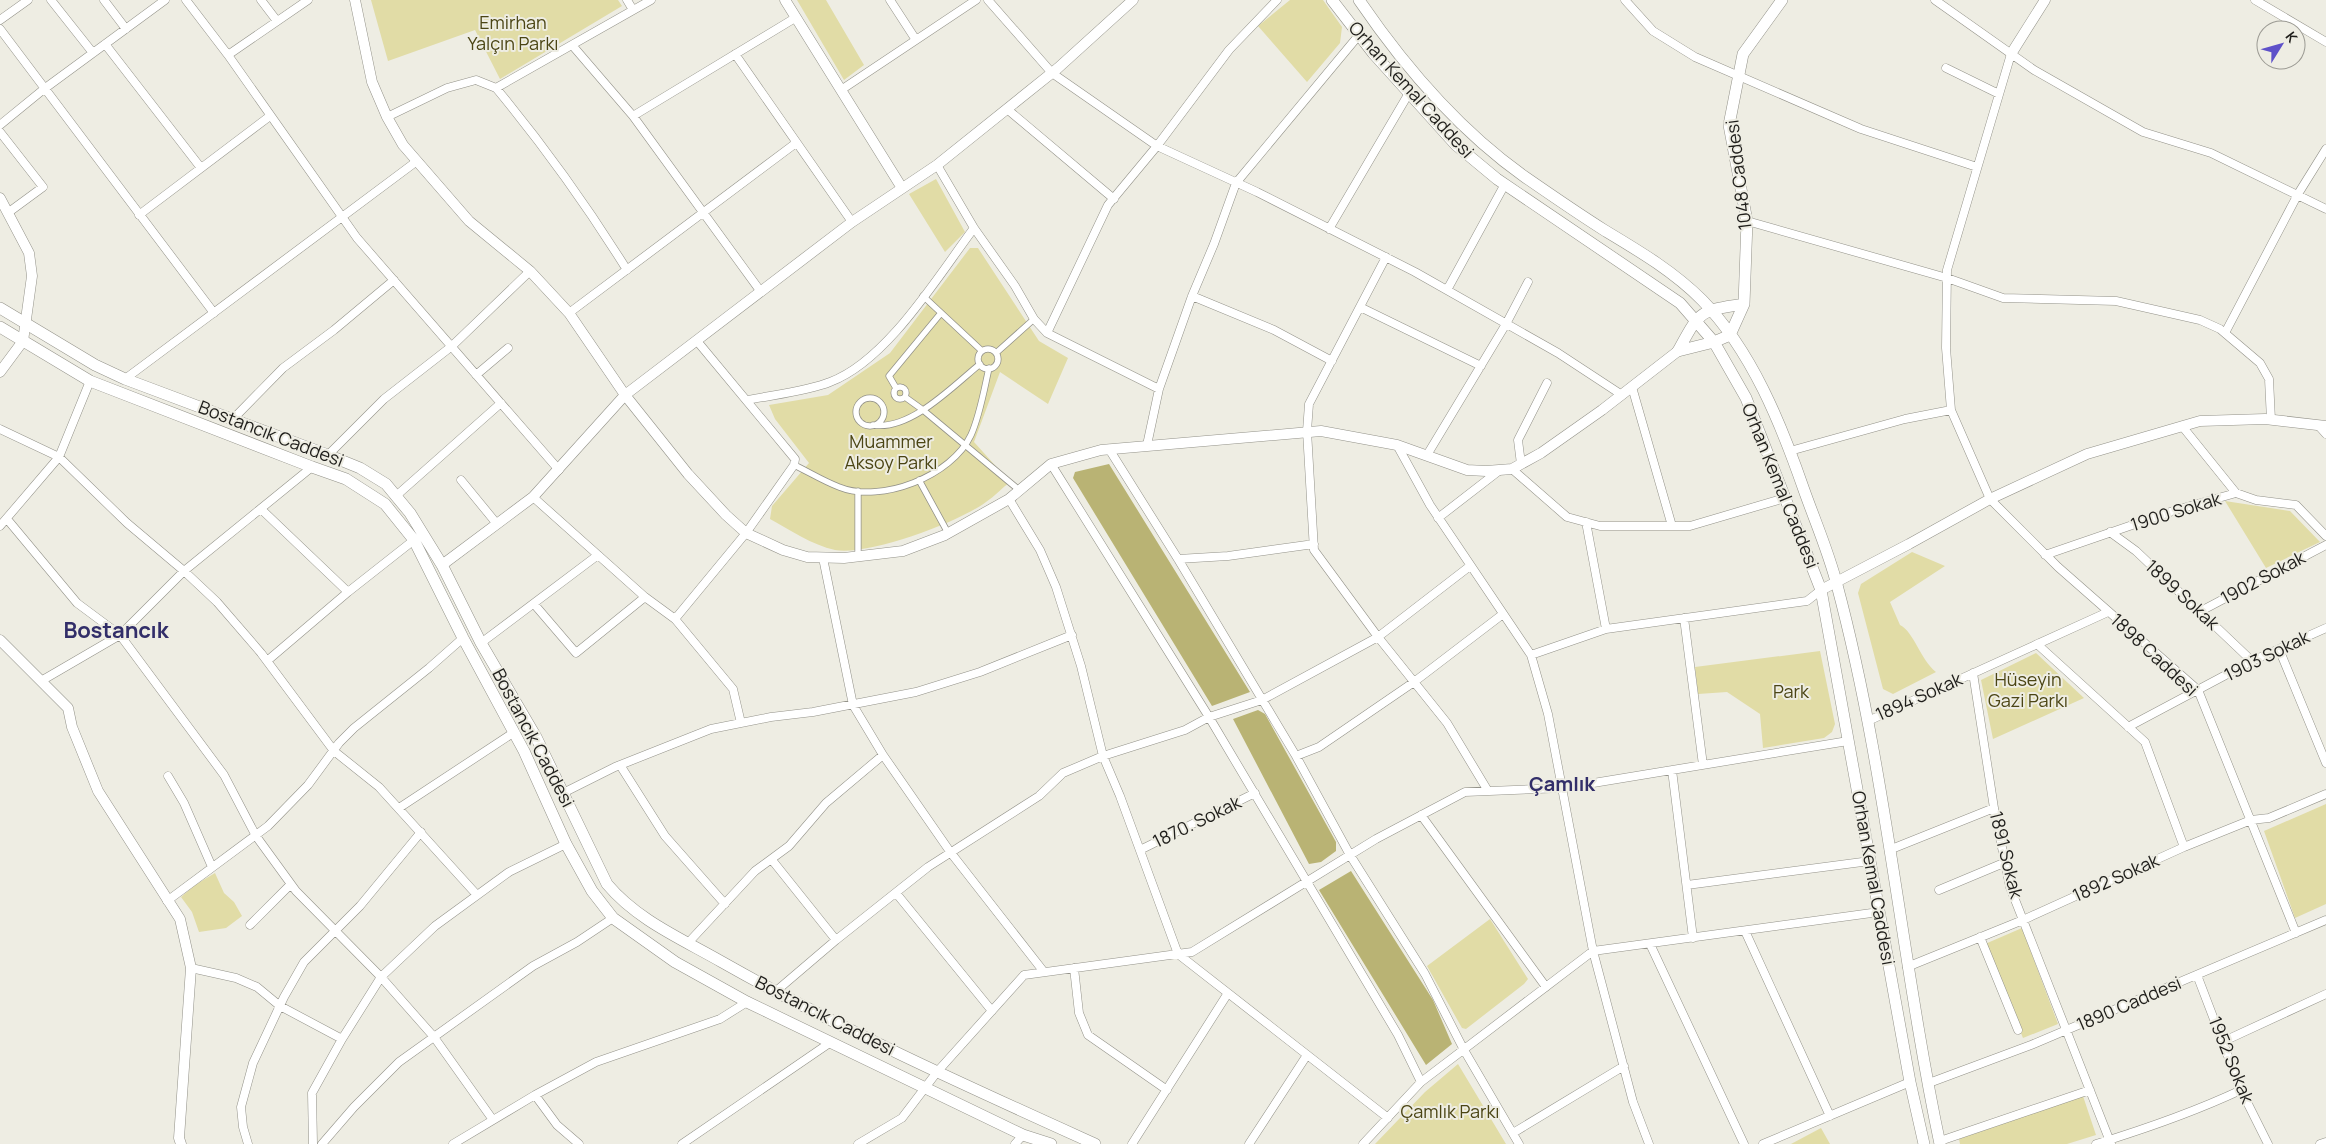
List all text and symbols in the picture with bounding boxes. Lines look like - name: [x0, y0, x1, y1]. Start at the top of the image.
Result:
- park label: Emirhan Yalçın Parkı: [467, 10, 559, 55]
- street label: Orhan Kemal Caddesi: [1344, 16, 1480, 163]
- north arrow: [2256, 20, 2306, 70]
- text: K: [2281, 28, 2303, 47]
- street label: 1048 Caddesi: [1719, 119, 1757, 232]
- street label: Bostancık Caddesi: [195, 394, 347, 472]
- street label: Orhan Kemal Caddesi: [1737, 399, 1825, 572]
- park label: Muammer Aksoy Parkı: [844, 429, 938, 474]
- street label: 1900 Sokak: [2128, 486, 2225, 536]
- street label: 1902 Sokak: [2216, 544, 2310, 609]
- street label: 1899 Sokak: [2140, 554, 2226, 635]
- street label: 1898 Caddesi: [2106, 608, 2203, 701]
- district label: Bostancık: [63, 615, 170, 645]
- street label: 1903 Sokak: [2220, 624, 2314, 686]
- street label: Bostancık Caddesi: [487, 664, 581, 811]
- street label: 1894 Sokak: [1871, 666, 1967, 726]
- park label: Hüseyin Gazi Parkı: [1988, 667, 2068, 712]
- park label: Park: [1773, 679, 1810, 703]
- district label: Çamlık: [1529, 770, 1596, 797]
- street label: 1870. Sokak: [1148, 789, 1246, 853]
- street label: Orhan Kemal Caddesi: [1847, 789, 1901, 967]
- street label: 1891 Sokak: [1985, 809, 2030, 902]
- street label: 1892 Sokak: [2069, 847, 2164, 907]
- street label: Bostancık Caddesi: [752, 970, 899, 1061]
- street label: 1890 Caddesi: [2073, 970, 2185, 1036]
- street label: 1952 Sokak: [2204, 1013, 2261, 1108]
- park label: Çamlık Parkı: [1400, 1099, 1500, 1123]

